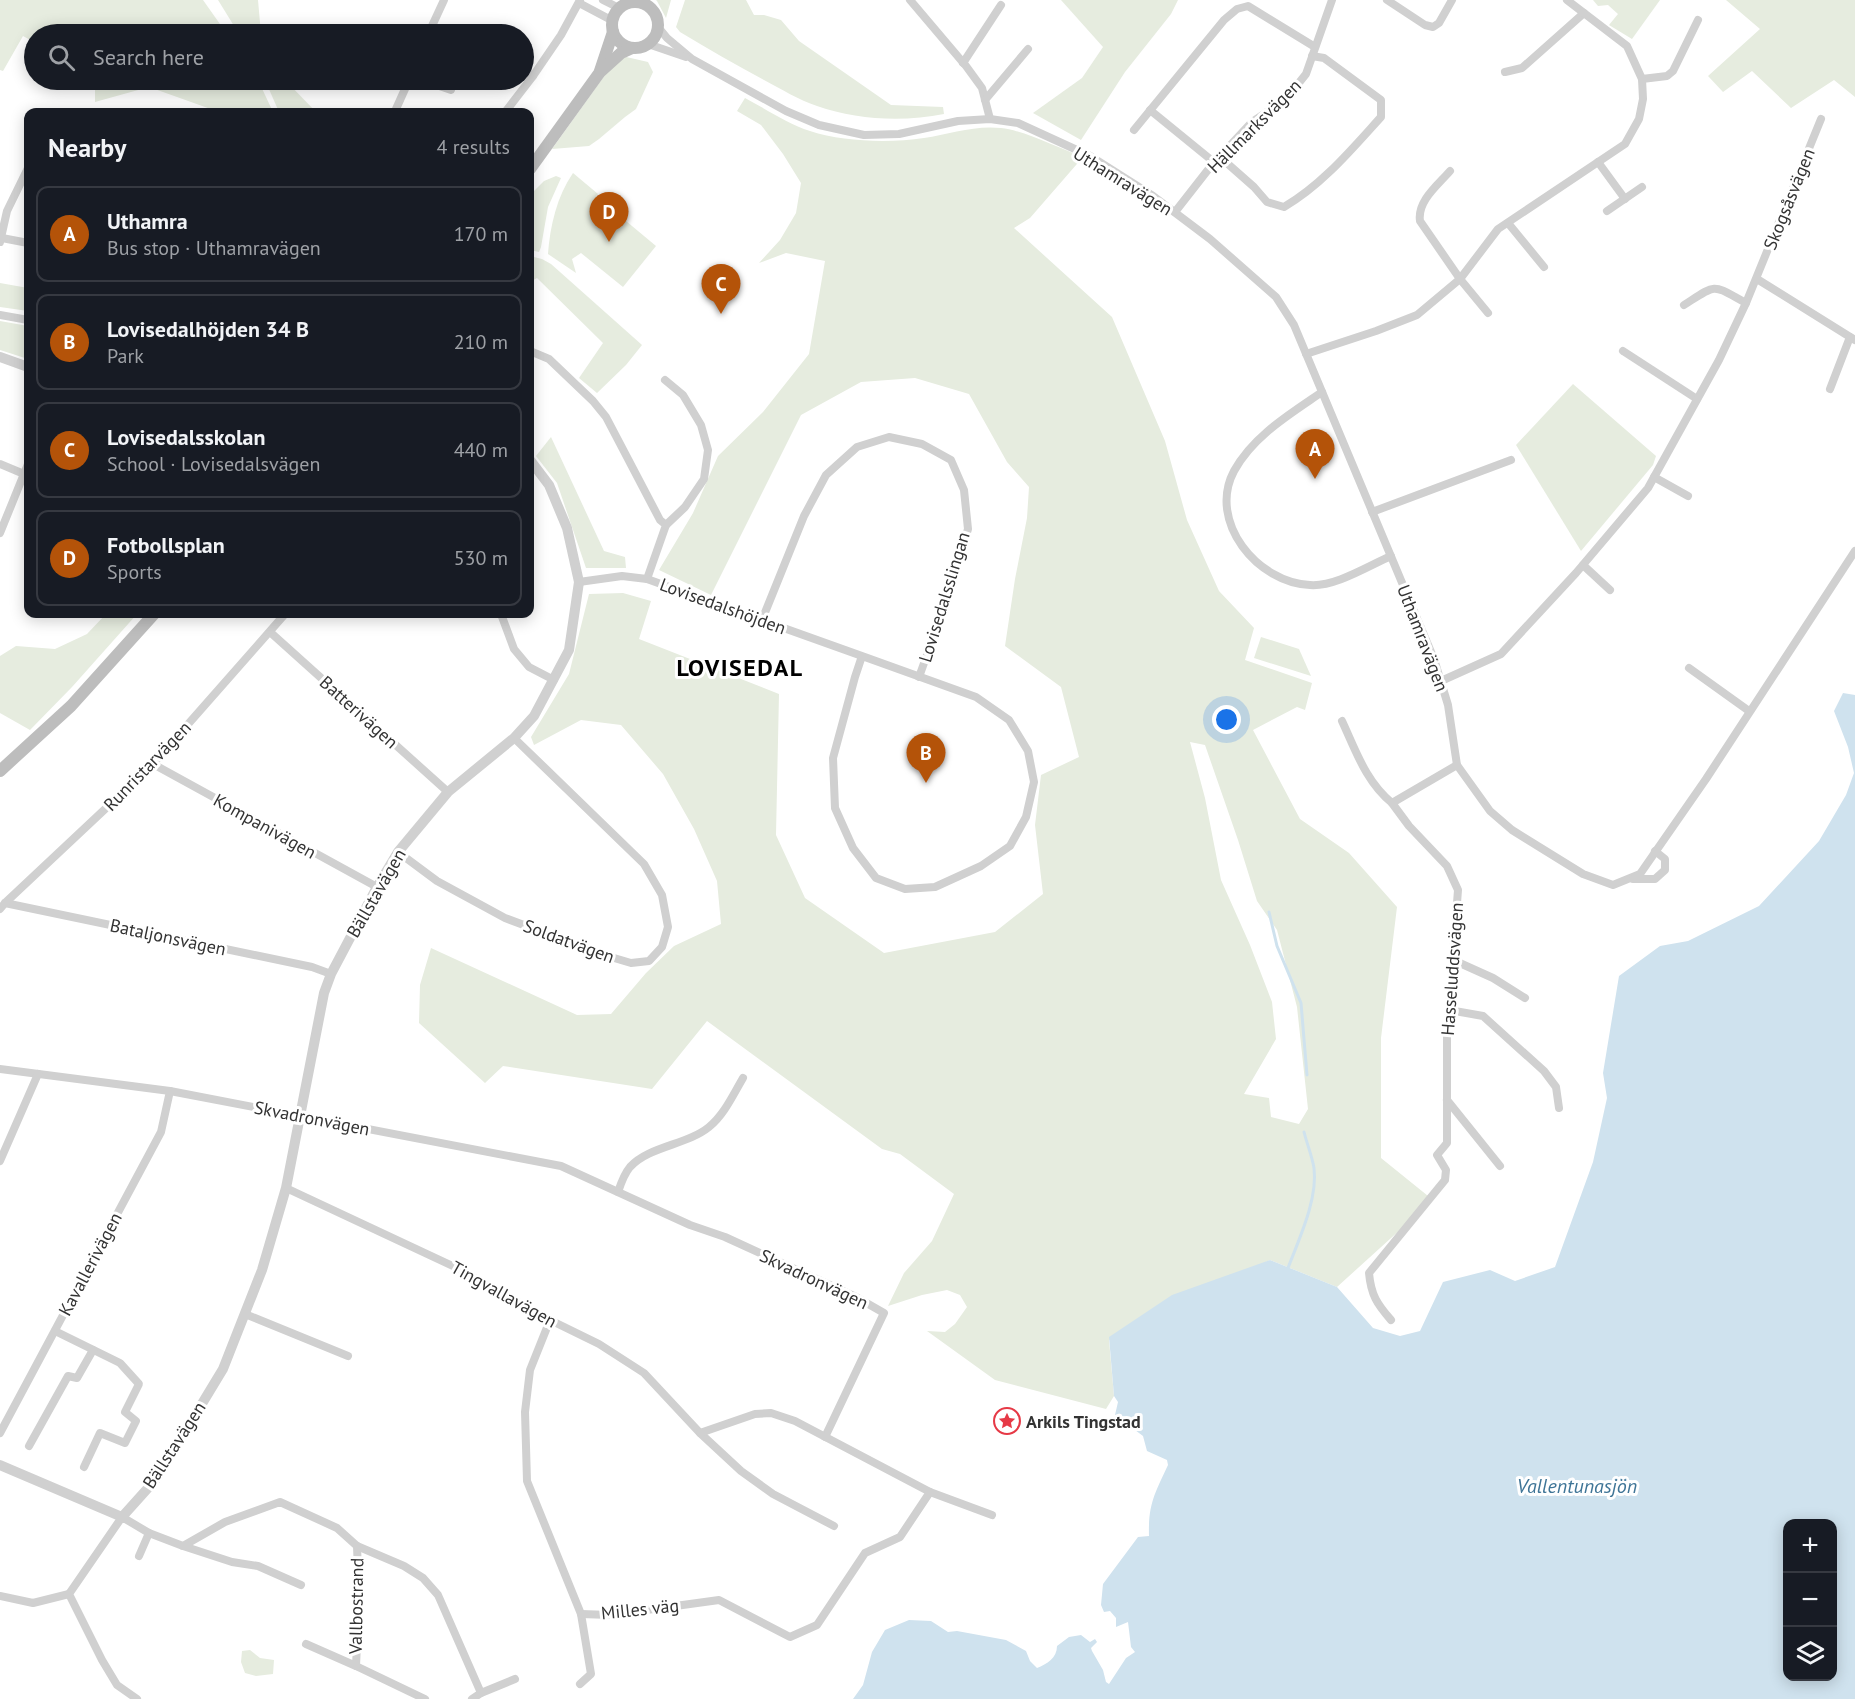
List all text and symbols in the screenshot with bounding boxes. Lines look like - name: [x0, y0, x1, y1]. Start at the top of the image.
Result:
- search box: [24, 24, 534, 90]
- icon: search: [45, 41, 78, 74]
- text: Search here: [93, 43, 204, 71]
- street label: Hällmarksvägen: [1202, 74, 1306, 178]
- text: Nearby: [48, 131, 126, 164]
- text: 4 results: [437, 134, 510, 160]
- street label: Uthamravägen: [1069, 141, 1177, 221]
- street label: Skogsåsvägen: [1758, 145, 1820, 253]
- pin: D: [590, 192, 628, 242]
- text: Uthamra: [107, 207, 188, 235]
- text: A: [63, 221, 76, 247]
- text: 170 m: [454, 221, 508, 247]
- text: Bus stop · Uthamravägen: [107, 235, 321, 261]
- pin: C: [702, 264, 740, 314]
- text: Lovisedalhöjden 34 B: [107, 315, 309, 343]
- text: B: [64, 329, 75, 355]
- text: 210 m: [454, 329, 508, 355]
- text: Park: [107, 343, 144, 369]
- text: Lovisedalsskolan: [107, 423, 266, 451]
- pin: A: [1296, 430, 1334, 479]
- text: C: [64, 437, 75, 463]
- text: 440 m: [454, 437, 508, 463]
- text: School · Lovisedalsvägen: [107, 451, 320, 477]
- street label: Lovisedalsslingan: [913, 529, 975, 665]
- text: Fotbollsplan: [107, 531, 225, 559]
- text: D: [63, 545, 76, 571]
- text: 530 m: [454, 545, 508, 571]
- text: Sports: [107, 559, 162, 585]
- street label: Lovisedalshöjden: [657, 573, 789, 639]
- street label: Uthamravägen: [1392, 581, 1454, 695]
- district label: LOVISEDAL: [676, 652, 804, 683]
- street label: Batterivägen: [315, 671, 403, 753]
- your location: [1212, 705, 1241, 734]
- street label: Runristarvägen: [98, 716, 196, 816]
- pin: B: [906, 734, 946, 783]
- street label: Kompanivägen: [210, 788, 320, 864]
- street label: Bällstavägen: [341, 844, 411, 942]
- street label: Hasseluddsvägen: [1436, 902, 1468, 1036]
- street label: Bataljonsvägen: [108, 913, 228, 961]
- street label: Soldatvägen: [520, 914, 618, 968]
- street label: Skvadronvägen: [252, 1096, 372, 1140]
- street label: Kavallerivägen: [53, 1208, 127, 1320]
- street label: Skvadronvägen: [756, 1244, 872, 1314]
- street label: Tingvallavägen: [447, 1255, 561, 1333]
- street label: Bällstavägen: [137, 1397, 211, 1493]
- place icon: Arkils Tingstad: [992, 1406, 1022, 1436]
- place label: Arkils Tingstad: [1026, 1410, 1141, 1433]
- water label: Vallentunasjön: [1517, 1473, 1637, 1499]
- map controls: [1783, 1519, 1837, 1681]
- button: +: [1783, 1519, 1837, 1573]
- street label: Vallbostrand: [344, 1558, 368, 1655]
- button: −: [1783, 1573, 1837, 1627]
- street label: Milles väg: [600, 1593, 680, 1625]
- button: layers: [1783, 1627, 1837, 1681]

